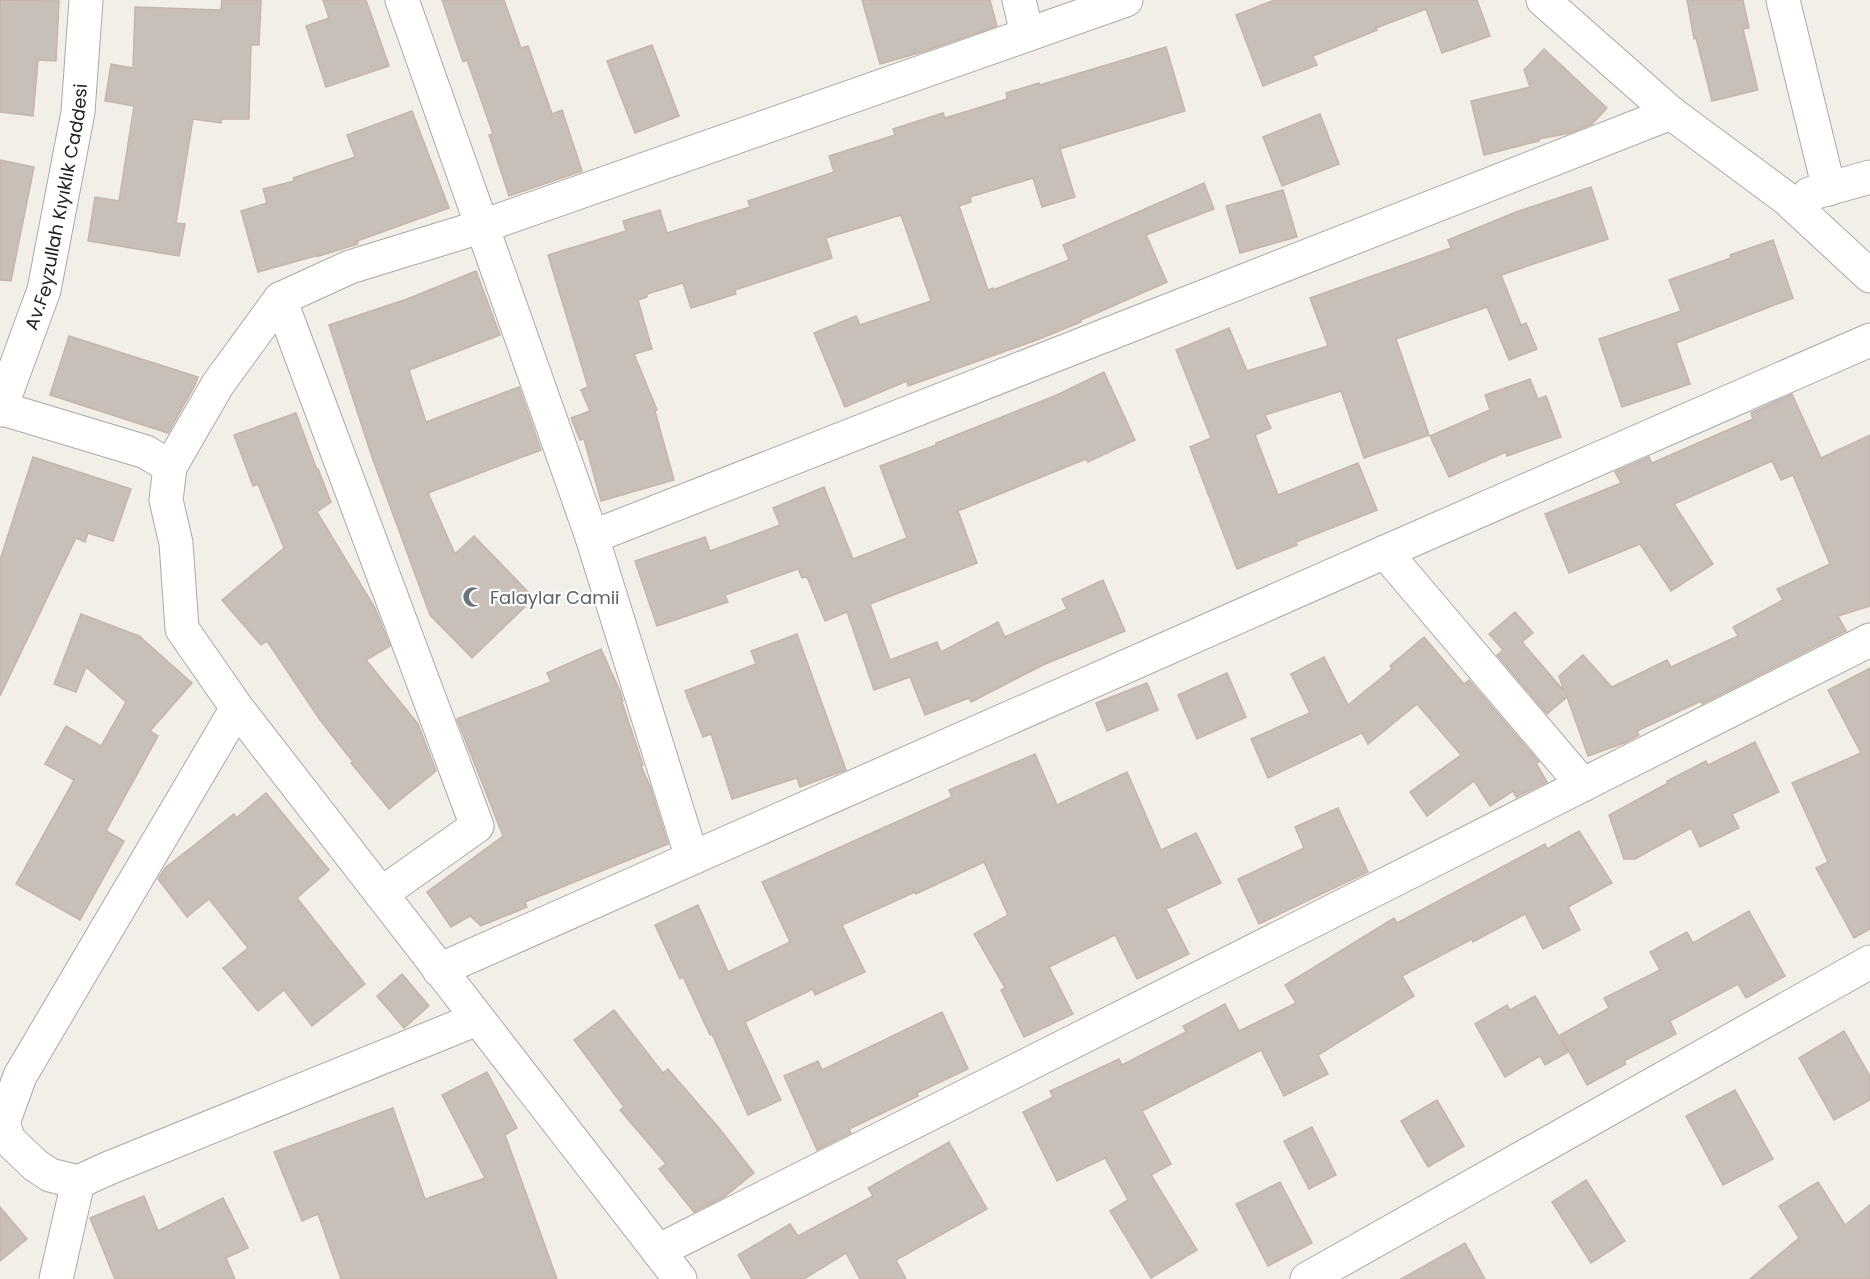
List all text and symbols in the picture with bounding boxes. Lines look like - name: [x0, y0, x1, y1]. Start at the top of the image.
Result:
- street label: Av.Feyzullah Kıyıklık Caddesi: [18, 83, 92, 333]
- mosque icon: Falaylar Camii: [461, 585, 485, 609]
- place label: Falaylar Camii: [490, 585, 620, 610]

